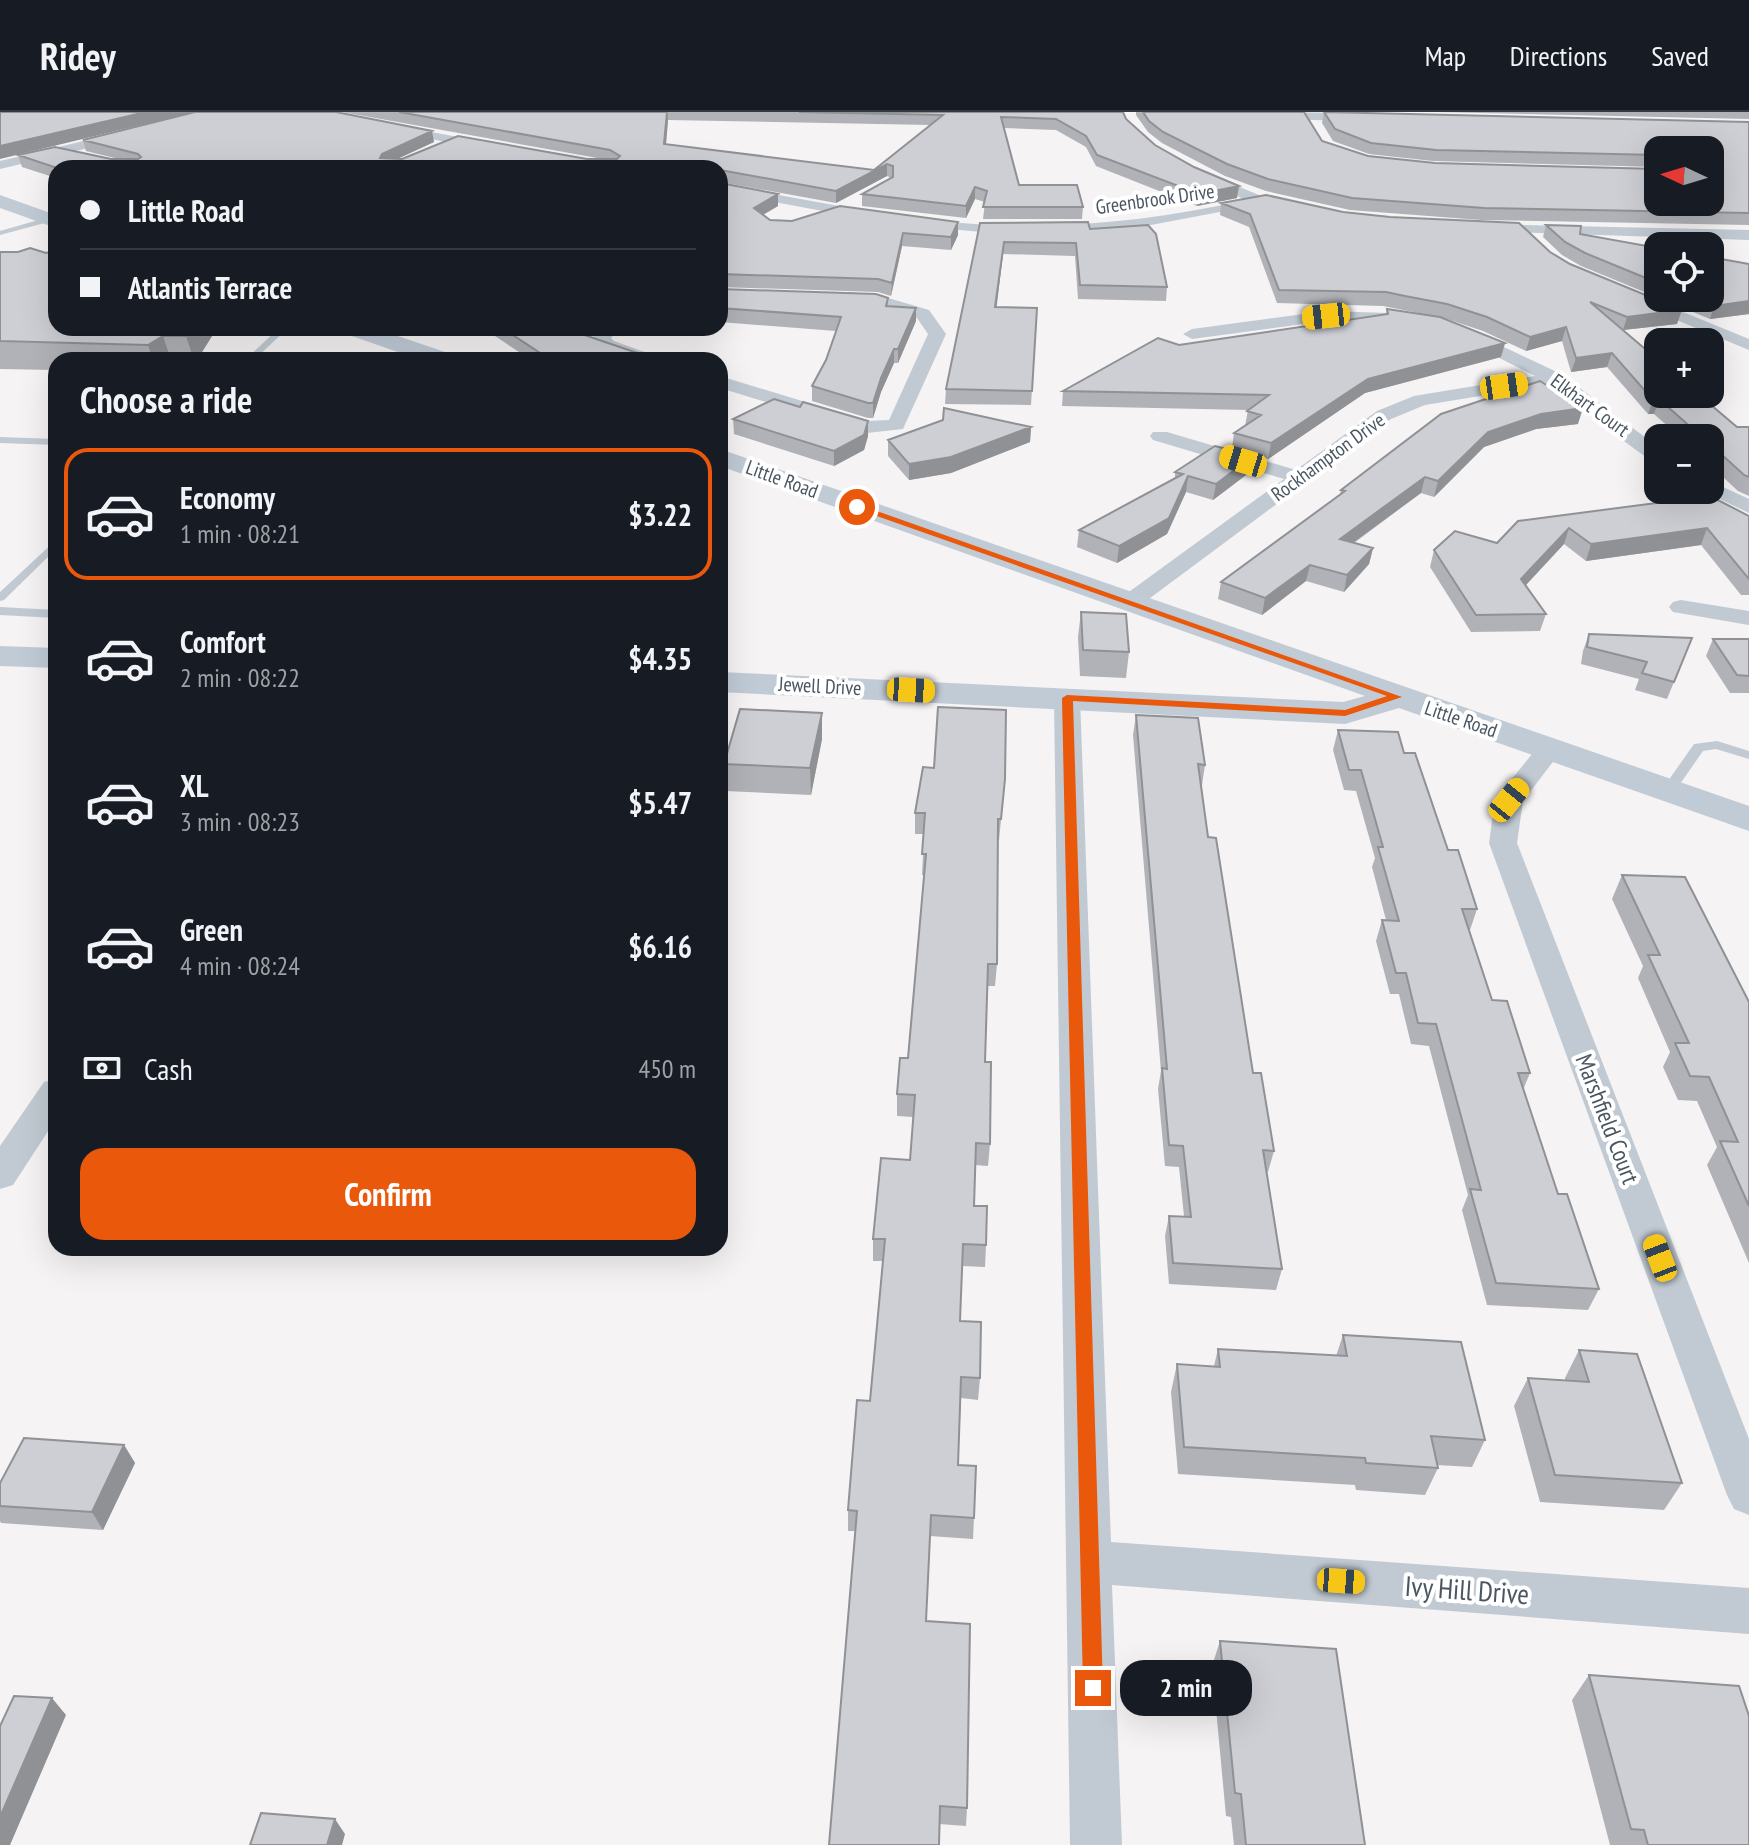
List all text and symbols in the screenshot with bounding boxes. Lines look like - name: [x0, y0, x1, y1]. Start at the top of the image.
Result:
- text: Ridey: [40, 31, 116, 80]
- text: Map: [1425, 37, 1466, 74]
- text: Directions: [1510, 37, 1607, 74]
- text: Saved: [1651, 37, 1709, 74]
- north arrow: [1644, 136, 1724, 216]
- map controls: [1644, 136, 1724, 504]
- street label: Greenbrook Drive: [1094, 178, 1216, 220]
- text: Little Road: [128, 191, 244, 230]
- button: locate: [1644, 232, 1724, 312]
- text: Atlantis Terrace: [128, 268, 292, 307]
- car: [1301, 302, 1351, 330]
- button: +: [1644, 328, 1724, 408]
- street label: Elkhart Court: [1546, 368, 1635, 443]
- car: [1479, 371, 1529, 401]
- text: Choose a ride: [80, 376, 252, 423]
- street label: Rockhampton Drive: [1266, 407, 1390, 507]
- button: −: [1644, 424, 1724, 504]
- car: [1217, 443, 1269, 479]
- street label: Little Road: [742, 454, 822, 504]
- icon: car: [84, 478, 156, 550]
- text: Economy: [180, 478, 275, 517]
- route start: [839, 489, 875, 525]
- text: $3.22: [628, 495, 692, 534]
- text: 1 min · 08:21: [180, 517, 300, 550]
- icon: car: [84, 622, 156, 694]
- text: Comfort: [180, 622, 266, 661]
- text: $4.35: [628, 639, 692, 678]
- text: 2 min · 08:22: [180, 661, 300, 694]
- street label: Jewell Drive: [777, 671, 862, 701]
- car: [886, 677, 936, 703]
- street label: Little Road: [1421, 695, 1501, 743]
- icon: car: [84, 766, 156, 838]
- text: XL: [180, 766, 209, 805]
- car: [1485, 774, 1533, 826]
- text: $5.47: [628, 783, 692, 822]
- text: 3 min · 08:23: [180, 805, 300, 838]
- icon: car: [84, 910, 156, 982]
- text: Green: [180, 910, 243, 949]
- text: $6.16: [628, 927, 692, 966]
- text: 4 min · 08:24: [180, 949, 300, 982]
- icon: cash: [80, 1046, 124, 1090]
- text: Cash: [144, 1049, 193, 1088]
- street label: Marshfield Court: [1569, 1050, 1647, 1188]
- text: 450 m: [638, 1052, 696, 1085]
- button: Confirm: [80, 1148, 696, 1240]
- car: [1640, 1231, 1680, 1285]
- car: [1316, 1567, 1366, 1595]
- street label: Ivy Hill Drive: [1404, 1567, 1530, 1612]
- callout: 2 min: [1121, 1660, 1253, 1716]
- route end: [1075, 1670, 1111, 1706]
- text: 2 min: [1160, 1671, 1212, 1704]

